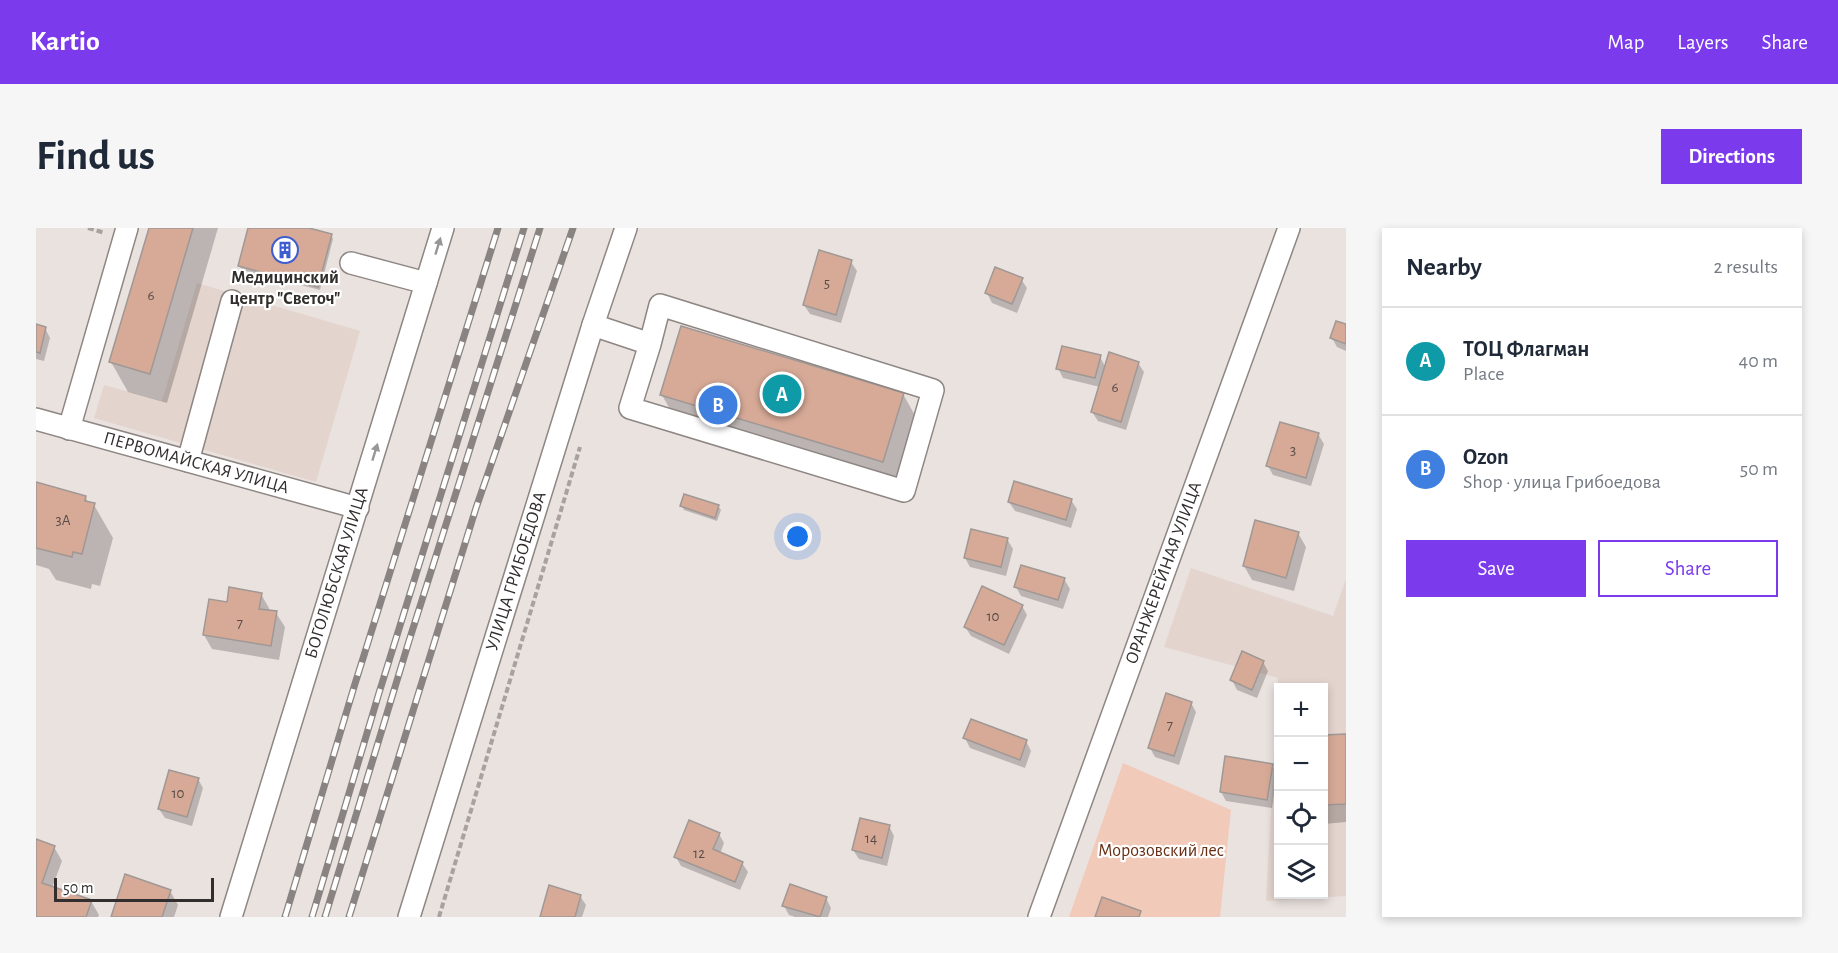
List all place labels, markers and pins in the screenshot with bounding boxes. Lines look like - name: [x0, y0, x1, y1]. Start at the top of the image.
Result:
- building icon: Медицинский центр "Светоч": [270, 235, 300, 265]
- place label: Медицинский центр "Светоч": [229, 269, 341, 308]
- pin: A: [762, 372, 802, 416]
- pin: B: [698, 382, 738, 428]

